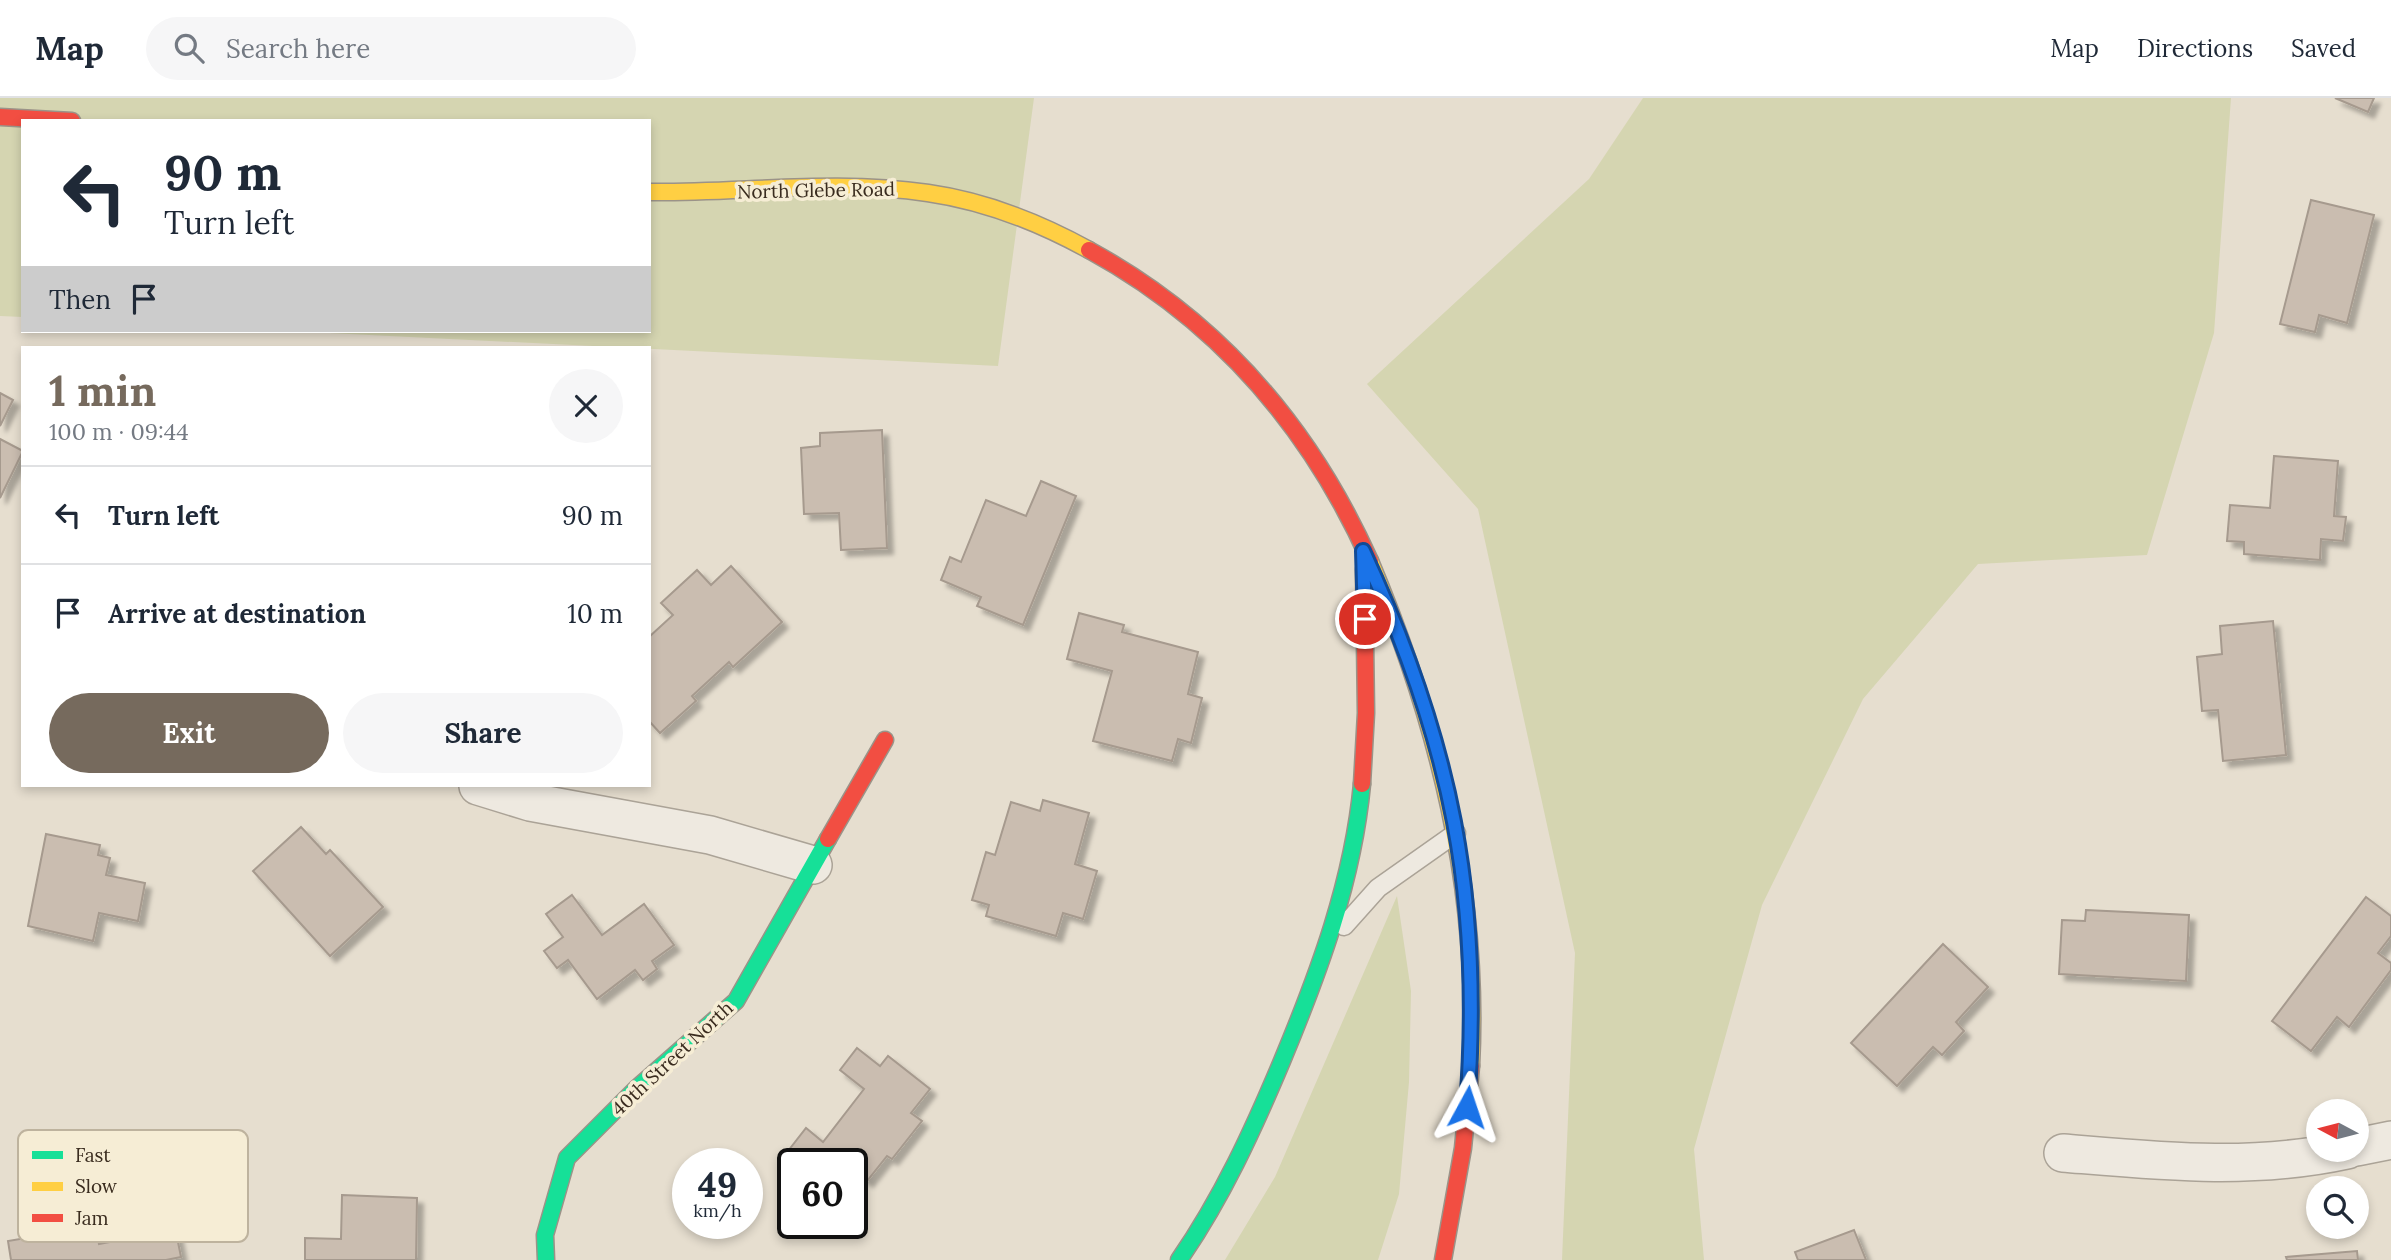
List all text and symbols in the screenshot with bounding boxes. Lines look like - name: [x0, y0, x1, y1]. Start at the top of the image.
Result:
- search box: [146, 17, 636, 80]
- text: Map: [35, 27, 104, 69]
- icon: search: [170, 29, 208, 67]
- text: Search here: [226, 32, 370, 65]
- text: Map: [2050, 33, 2099, 64]
- text: Directions: [2137, 33, 2253, 64]
- text: Saved: [2291, 33, 2356, 64]
- text: 90 m: [164, 141, 281, 203]
- icon: left: [49, 147, 140, 238]
- street label: North Glebe Road: [737, 177, 895, 203]
- text: Turn left: [164, 202, 294, 243]
- icon: arrive: [125, 280, 163, 318]
- text: Then: [49, 283, 111, 316]
- text: 1 min: [49, 364, 156, 418]
- button: close: [549, 369, 623, 443]
- text: 100 m · 09:44: [49, 417, 189, 446]
- icon: left: [49, 496, 87, 534]
- text: Turn left: [108, 499, 219, 532]
- text: 90 m: [562, 499, 623, 532]
- pin: [1335, 589, 1395, 649]
- icon: arrive: [49, 594, 87, 632]
- text: Arrive at destination: [108, 597, 366, 630]
- text: 10 m: [567, 597, 623, 630]
- icon: arrive: [1346, 600, 1384, 638]
- button: Exit: [49, 693, 329, 773]
- button: Share: [343, 693, 623, 773]
- street label: 40th Street North: [606, 996, 738, 1120]
- position arrow: [1430, 1070, 1504, 1144]
- north arrow: [2306, 1099, 2370, 1162]
- map controls: [2306, 1099, 2369, 1239]
- legend: [18, 1130, 248, 1242]
- text: Fast: [75, 1143, 111, 1167]
- speed limit sign: 60: [777, 1148, 868, 1239]
- text: 49: [698, 1162, 737, 1207]
- text: Slow: [75, 1174, 118, 1198]
- button: search: [2306, 1176, 2369, 1239]
- text: km/h: [693, 1199, 742, 1222]
- text: Jam: [74, 1206, 109, 1230]

